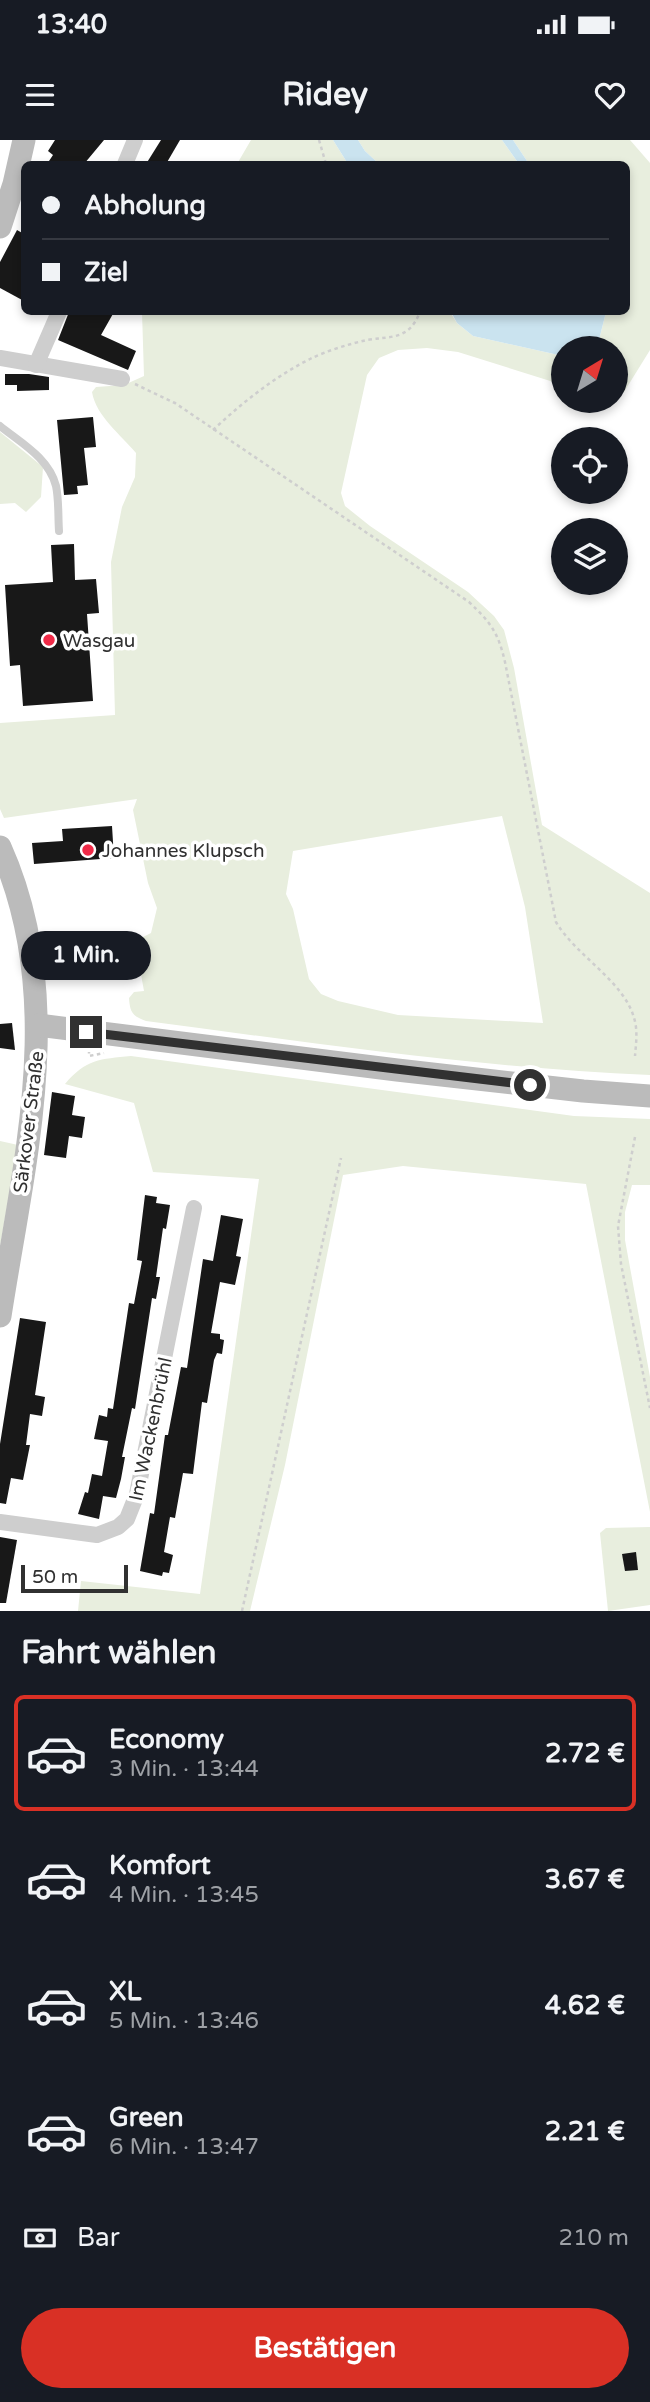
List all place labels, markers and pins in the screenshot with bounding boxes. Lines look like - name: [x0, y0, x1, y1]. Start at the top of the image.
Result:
- place label: Wasgau: [63, 630, 135, 652]
- marker: Wasgau: [41, 632, 57, 648]
- place label: Johannes Klupsch: [102, 840, 264, 862]
- marker: Johannes Klupsch: [80, 842, 96, 858]

